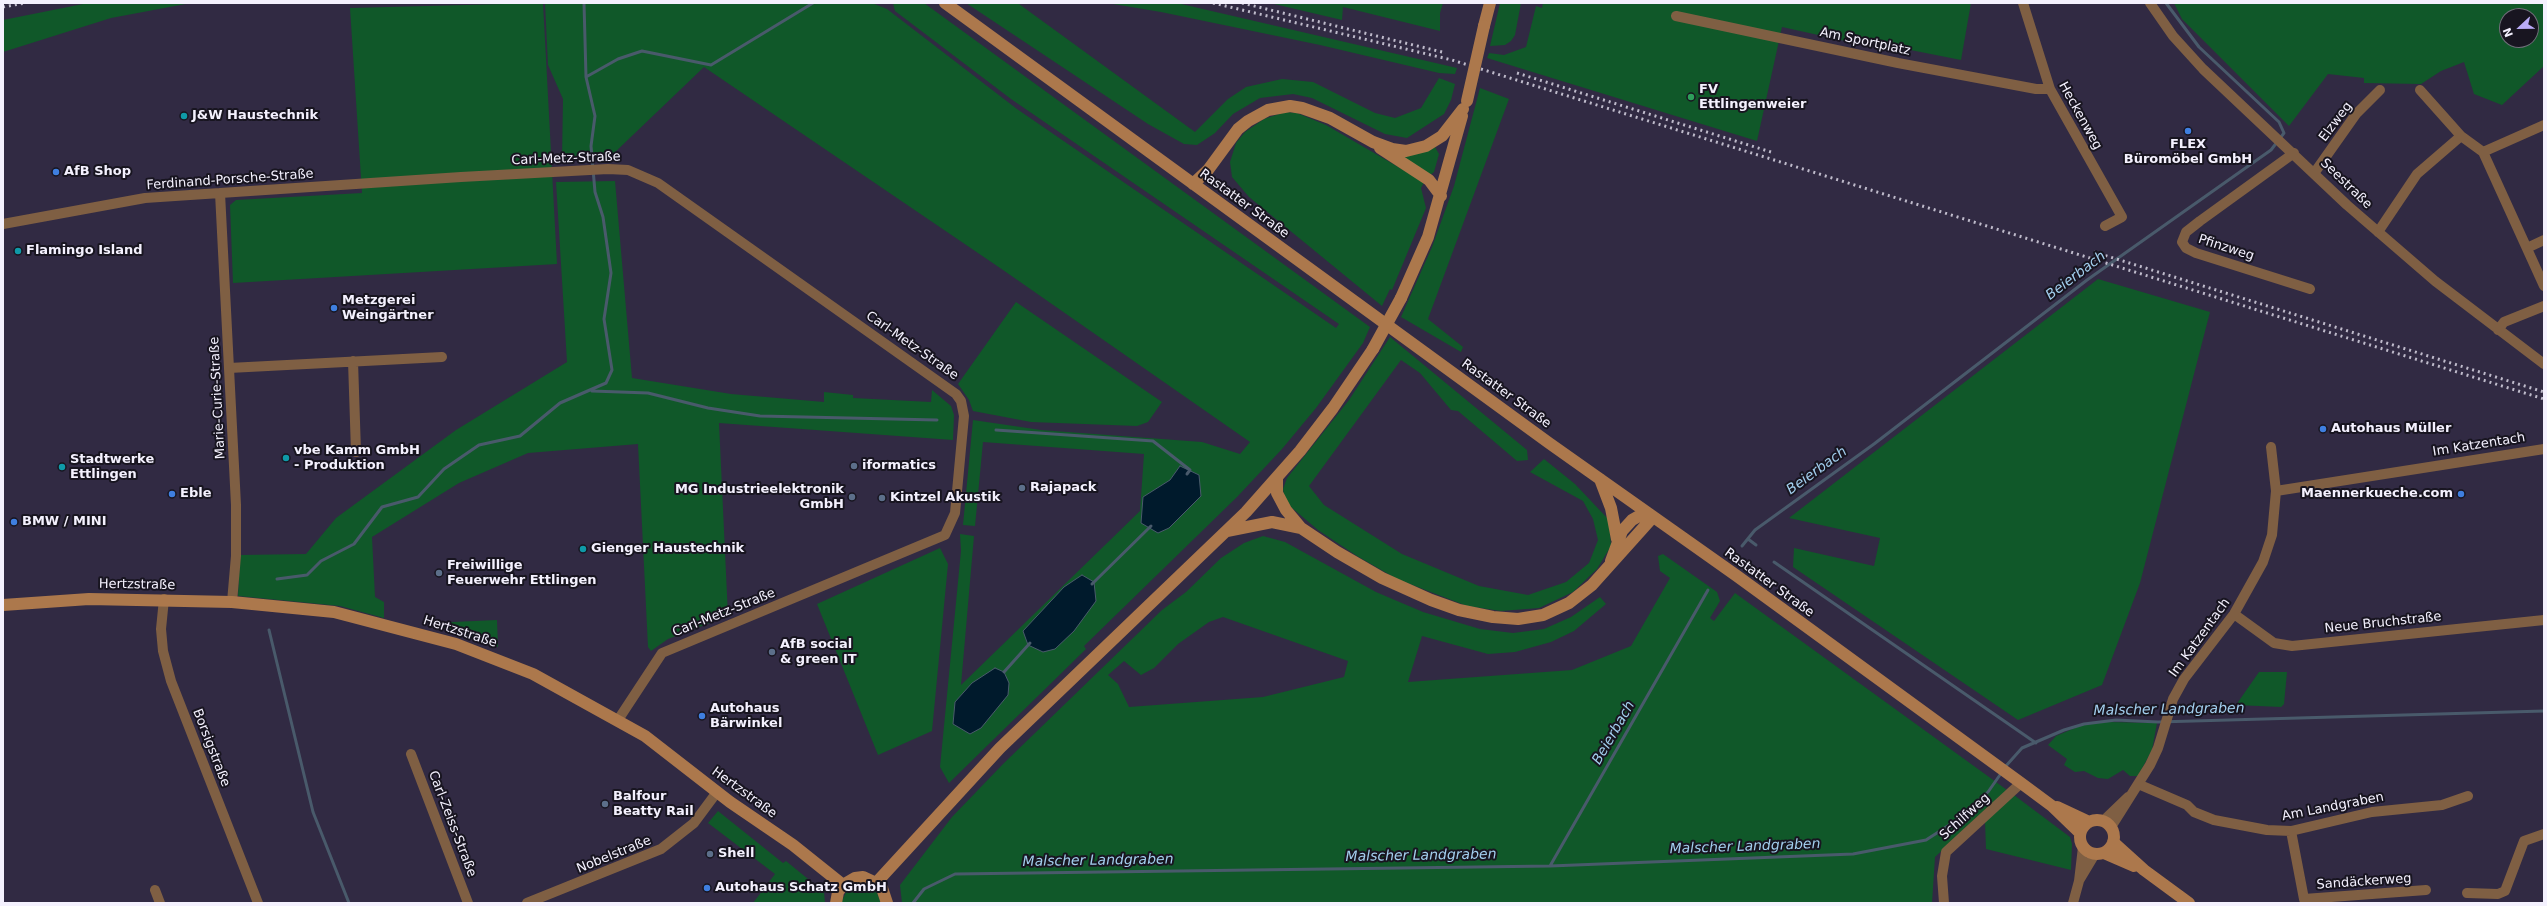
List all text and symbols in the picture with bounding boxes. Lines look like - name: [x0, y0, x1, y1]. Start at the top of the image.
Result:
- north arrow: [2499, 8, 2539, 48]
- street label: Am Sportplatz: [1818, 25, 1912, 59]
- text: N: [2501, 26, 2516, 39]
- street label: Heckenweg: [2055, 79, 2105, 153]
- place label: FV Ettlingenweier: [1699, 82, 1806, 113]
- marker: FV Ettlingenweier: [1686, 92, 1696, 102]
- street label: Elzweg: [2316, 99, 2356, 145]
- place label: J&W Haustechnik: [192, 108, 318, 124]
- marker: J&W Haustechnik: [179, 111, 189, 121]
- marker: FLEX Büromöbel GmbH: [2183, 126, 2193, 136]
- place label: FLEX Büromöbel GmbH: [2124, 137, 2252, 168]
- street label: Carl-Metz-Straße: [511, 149, 621, 169]
- street label: Seestraße: [2317, 156, 2375, 212]
- place label: AfB Shop: [64, 164, 131, 180]
- street label: Ferdinand-Porsche-Straße: [146, 166, 314, 194]
- street label: Rastatter Straße: [1196, 166, 1292, 242]
- marker: AfB Shop: [51, 167, 61, 177]
- street label: Pfinzweg: [2196, 232, 2256, 264]
- place label: Flamingo Island: [26, 243, 142, 259]
- marker: Flamingo Island: [13, 246, 23, 256]
- water label: Beierbach: [2043, 248, 2109, 304]
- place label: Metzgerei Weingärtner: [342, 293, 434, 324]
- marker: Metzgerei Weingärtner: [329, 303, 339, 313]
- street label: Carl-Metz-Straße: [863, 308, 961, 384]
- street label: Marie-Curie-Straße: [207, 336, 229, 460]
- street label: Rastatter Straße: [1458, 356, 1554, 432]
- place label: Autohaus Müller: [2331, 421, 2451, 437]
- marker: Autohaus Müller: [2318, 424, 2328, 434]
- street label: Im Katzentach: [2432, 430, 2526, 460]
- place label: vbe Kamm GmbH - Produktion: [294, 443, 420, 474]
- water label: Beierbach: [1784, 443, 1850, 499]
- place label: Stadtwerke Ettlingen: [70, 452, 154, 483]
- marker: vbe Kamm GmbH - Produktion: [281, 453, 291, 463]
- place label: iformatics: [862, 458, 936, 474]
- marker: iformatics: [849, 461, 859, 471]
- marker: Stadtwerke Ettlingen: [57, 462, 67, 472]
- place label: Rajapack: [1030, 480, 1096, 496]
- place label: MG Industrieelektronik GmbH: [675, 482, 844, 513]
- marker: Rajapack: [1017, 483, 1027, 493]
- place label: Eble: [180, 486, 211, 502]
- place label: Maennerkueche.com: [2301, 486, 2453, 502]
- marker: Eble: [167, 489, 177, 499]
- marker: Maennerkueche.com: [2456, 489, 2466, 499]
- place label: Kintzel Akustik: [890, 490, 1000, 506]
- marker: MG Industrieelektronik GmbH: [847, 492, 857, 502]
- marker: Kintzel Akustik: [877, 493, 887, 503]
- place label: BMW / MINI: [22, 514, 106, 530]
- marker: BMW / MINI: [9, 517, 19, 527]
- place label: Gienger Haustechnik: [591, 541, 744, 557]
- marker: Gienger Haustechnik: [578, 544, 588, 554]
- street label: Rastatter Straße: [1721, 545, 1817, 621]
- place label: Freiwillige Feuerwehr Ettlingen: [447, 558, 597, 589]
- marker: Freiwillige Feuerwehr Ettlingen: [434, 568, 444, 578]
- street label: Hertzstraße: [99, 577, 175, 593]
- street label: Carl-Metz-Straße: [670, 585, 778, 641]
- street label: Im Katzentach: [2166, 596, 2234, 680]
- street label: Neue Bruchstraße: [2324, 609, 2442, 637]
- street label: Hertzstraße: [421, 613, 499, 651]
- place label: AfB social & green IT: [780, 637, 857, 668]
- marker: AfB social & green IT: [767, 647, 777, 657]
- water label: Beierbach: [1589, 698, 1639, 768]
- water label: Malscher Landgraben: [2093, 700, 2245, 720]
- place label: Autohaus Bärwinkel: [710, 701, 782, 732]
- street label: Borsigstraße: [189, 707, 233, 789]
- marker: Autohaus Bärwinkel: [697, 711, 707, 721]
- street label: Hertzstraße: [709, 764, 779, 822]
- street label: Carl-Zeiss-Straße: [425, 769, 479, 879]
- place label: Balfour Beatty Rail: [613, 789, 694, 820]
- street label: Am Landgraben: [2281, 789, 2385, 825]
- street label: Schilfweg: [1937, 790, 1993, 844]
- marker: Balfour Beatty Rail: [600, 799, 610, 809]
- street label: Nobelstraße: [574, 833, 654, 877]
- water label: Malscher Landgraben: [1669, 836, 1821, 858]
- place label: Shell: [718, 846, 754, 862]
- water label: Malscher Landgraben: [1345, 846, 1497, 866]
- marker: Shell: [705, 849, 715, 859]
- water label: Malscher Landgraben: [1022, 851, 1174, 871]
- street label: Sandäckerweg: [2316, 871, 2412, 893]
- place label: Autohaus Schatz GmbH: [715, 880, 887, 896]
- marker: Autohaus Schatz GmbH: [702, 883, 712, 893]

